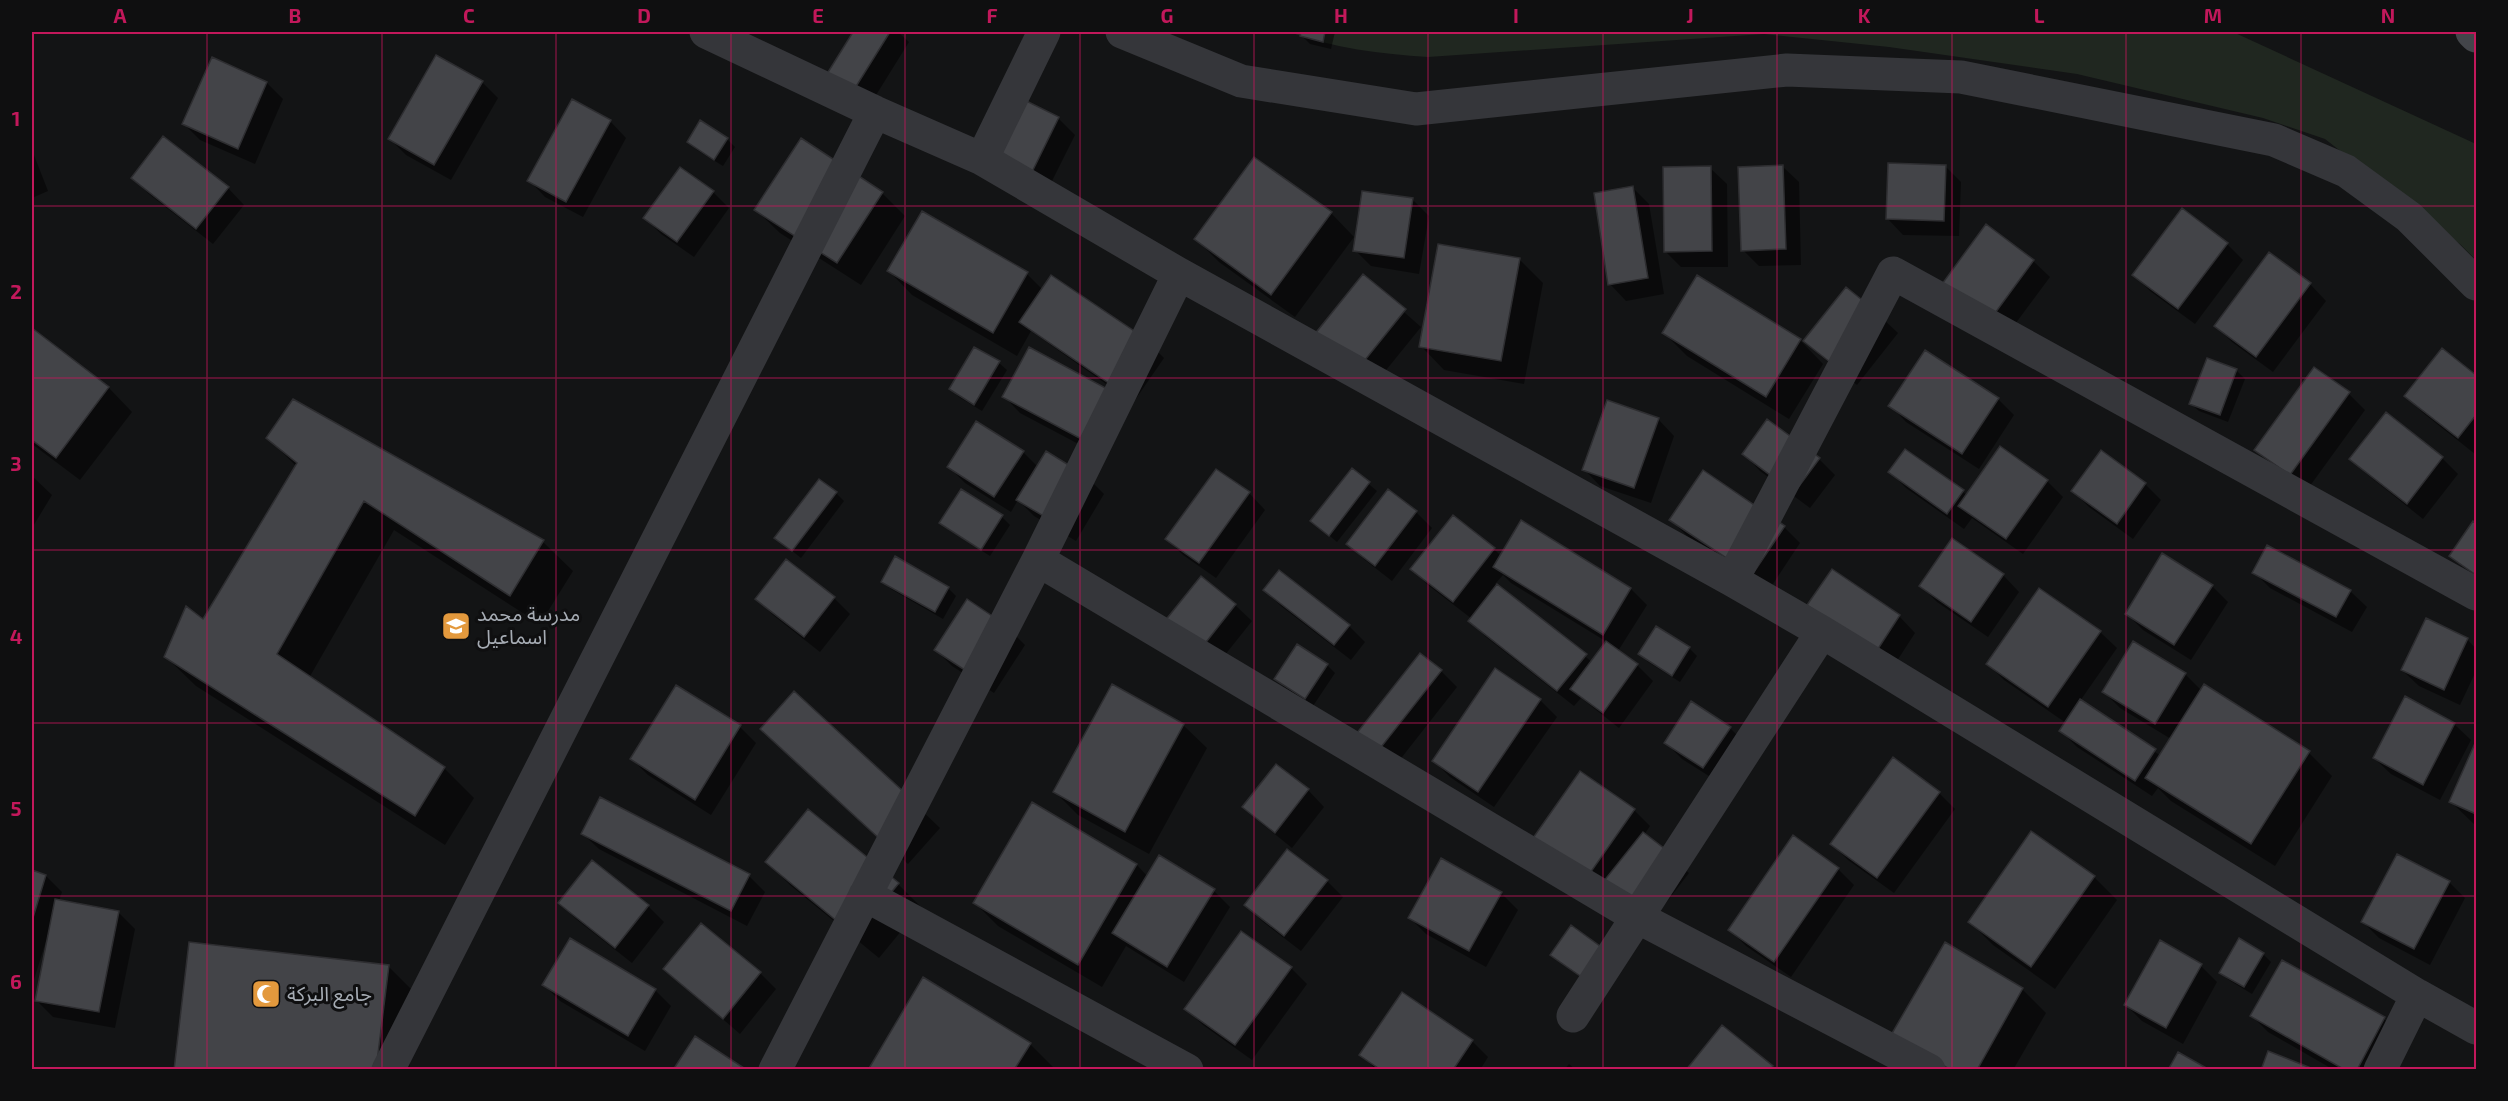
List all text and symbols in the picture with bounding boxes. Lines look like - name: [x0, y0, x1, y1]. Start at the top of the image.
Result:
- text: A: [113, 3, 127, 27]
- text: B: [289, 3, 301, 27]
- text: C: [463, 3, 475, 27]
- text: D: [637, 3, 651, 27]
- text: E: [812, 3, 824, 27]
- text: F: [986, 3, 998, 27]
- text: G: [1161, 3, 1173, 27]
- text: H: [1334, 3, 1348, 27]
- text: I: [1513, 3, 1519, 27]
- text: J: [1686, 3, 1694, 27]
- text: K: [1858, 3, 1871, 27]
- text: L: [2034, 3, 2045, 27]
- text: M: [2204, 3, 2222, 27]
- text: N: [2381, 3, 2395, 27]
- text: 1: [12, 106, 20, 130]
- text: 2: [10, 279, 22, 303]
- text: 3: [10, 451, 22, 475]
- place label: مدرسة محمد اسماعيل: [477, 601, 580, 649]
- school or university icon: مدرسة محمد اسماعيل: [440, 610, 472, 642]
- text: 4: [10, 624, 23, 648]
- text: 5: [10, 796, 22, 820]
- text: 6: [10, 969, 22, 993]
- mosque icon: جامع البركة: [250, 978, 282, 1010]
- place label: جامع البركة: [287, 981, 372, 1009]

